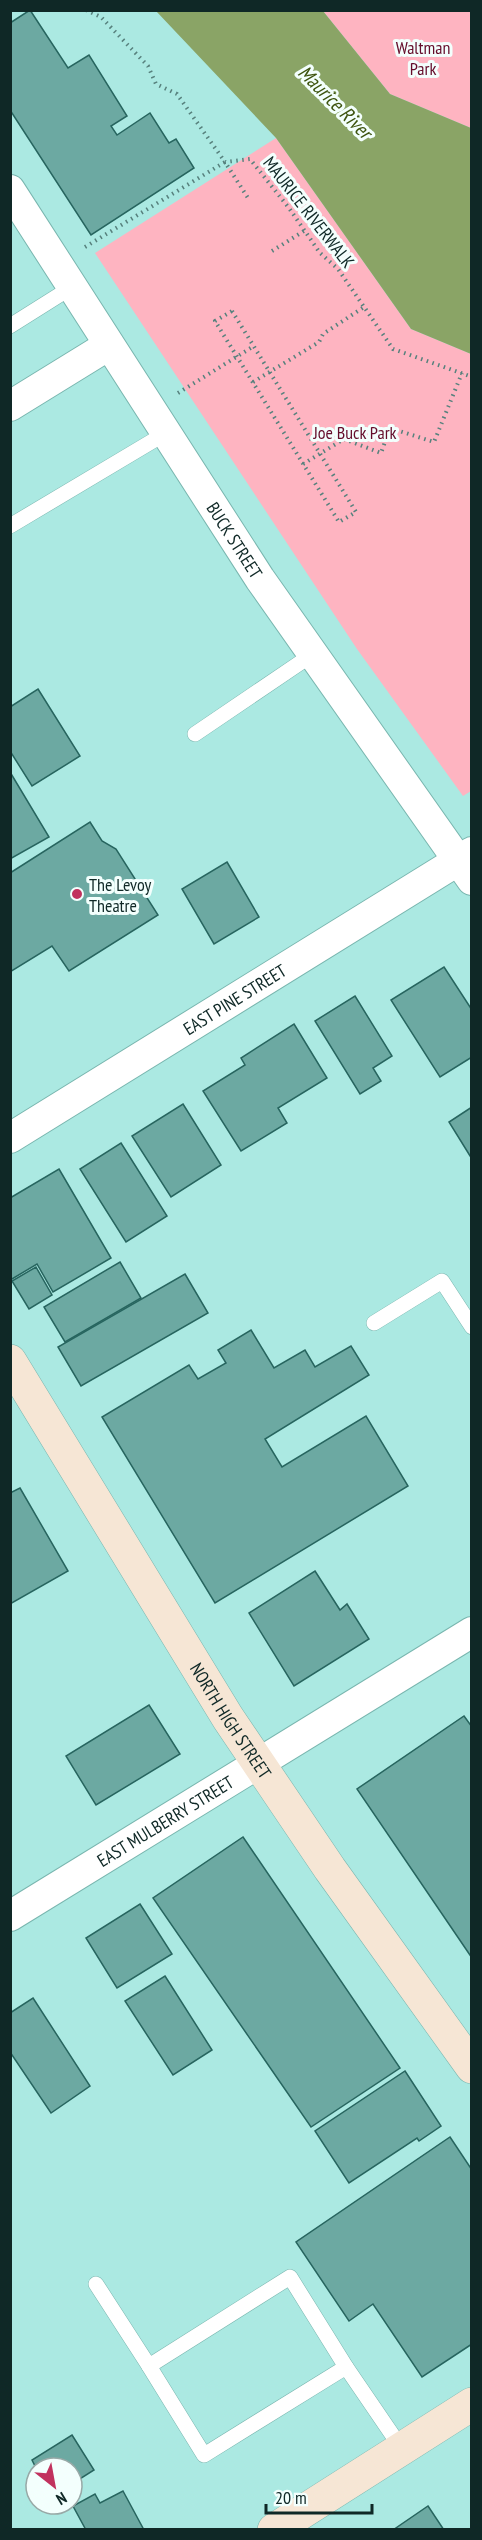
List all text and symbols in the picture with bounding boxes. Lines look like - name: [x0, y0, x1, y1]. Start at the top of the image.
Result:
- park label: Waltman Park: [396, 36, 450, 80]
- water label: Maurice River: [293, 60, 379, 146]
- street label: MAURICE RIVERWALK: [258, 152, 360, 273]
- park label: Joe Buck Park: [312, 421, 397, 444]
- street label: BUCK STREET: [202, 497, 268, 582]
- place label: The Levoy Theatre: [89, 873, 152, 917]
- marker: The Levoy Theatre: [70, 887, 84, 901]
- street label: EAST PINE STREET: [179, 959, 290, 1040]
- street label: NORTH HIGH STREET: [185, 1658, 277, 1783]
- street label: EAST MULBERRY STREET: [93, 1770, 237, 1871]
- north arrow: [24, 2456, 84, 2516]
- scale bar: [266, 2477, 372, 2515]
- text: 20 m: [275, 2486, 307, 2509]
- text: N: [53, 2488, 71, 2510]

